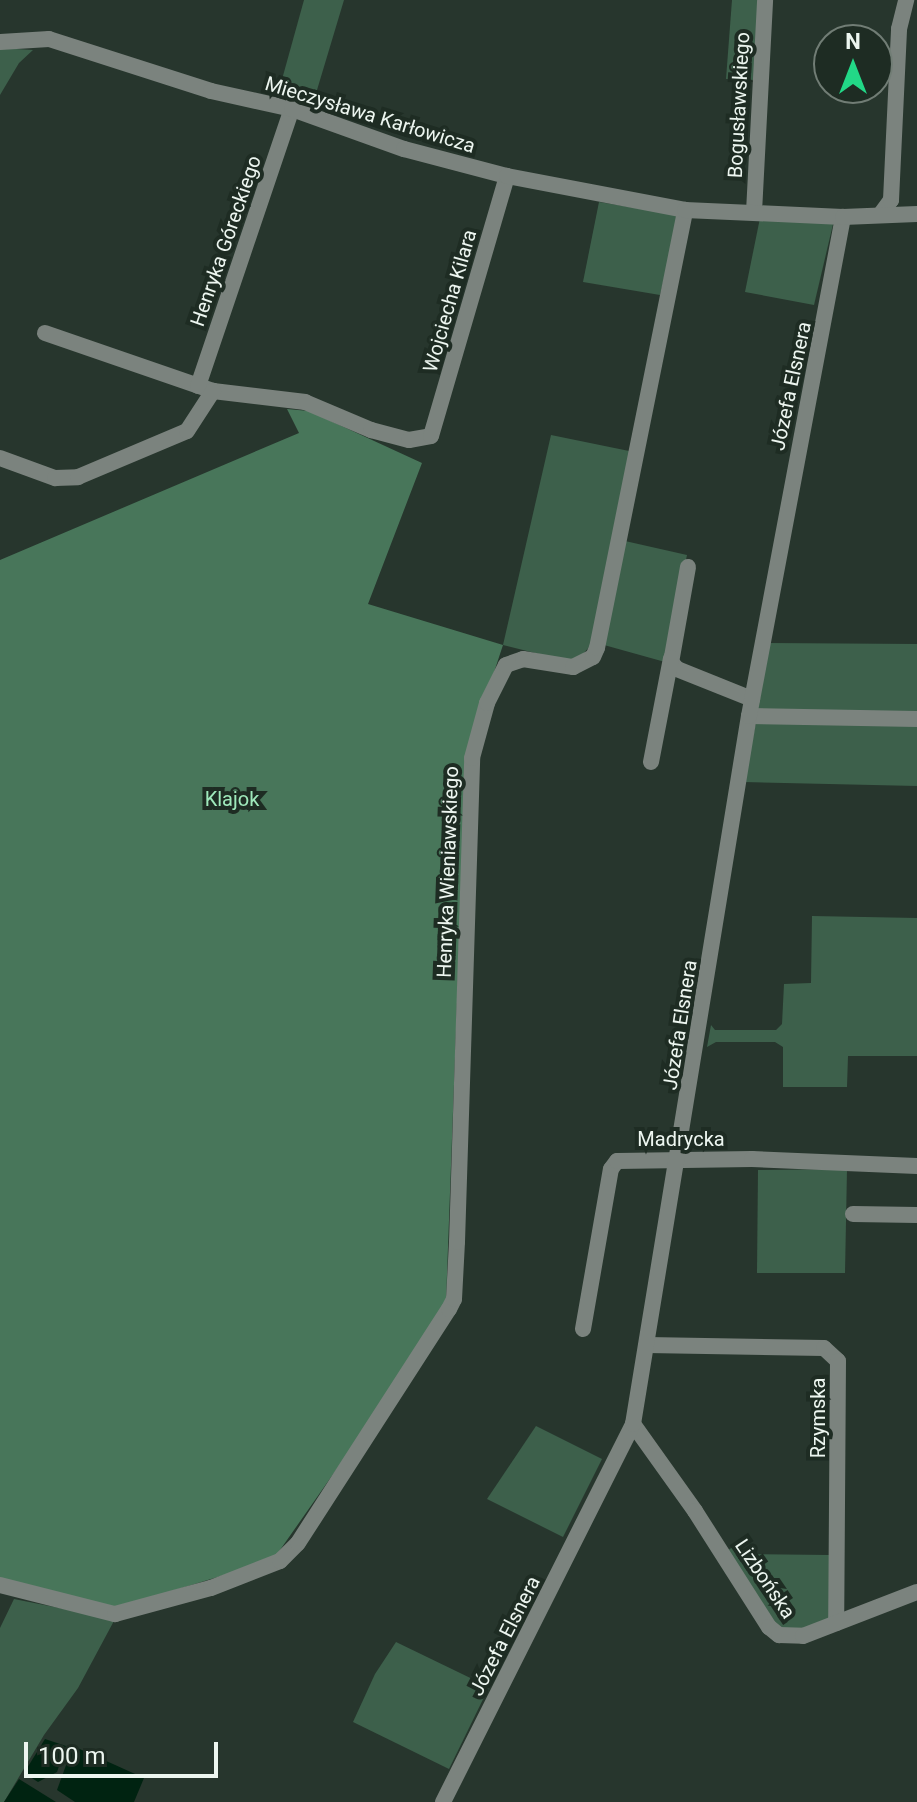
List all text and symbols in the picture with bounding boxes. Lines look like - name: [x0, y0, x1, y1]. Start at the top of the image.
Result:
- north arrow: [813, 24, 893, 104]
- text: N: [845, 29, 861, 54]
- street label: Bogusławskiego: [723, 31, 755, 179]
- street label: Mieczysława Karłowicza: [262, 72, 478, 158]
- street label: Henryka Góreckiego: [185, 152, 267, 330]
- street label: Wojciecha Kilara: [418, 227, 482, 375]
- street label: Józefa Elsnera: [766, 319, 816, 453]
- street label: Henryka Wieniawskiego: [432, 766, 464, 978]
- park label: Klajok: [205, 787, 259, 811]
- street label: Józefa Elsnera: [658, 958, 702, 1092]
- street label: Madrycka: [637, 1127, 725, 1151]
- street label: Rzymska: [806, 1378, 830, 1458]
- street label: Lizbońska: [730, 1535, 800, 1623]
- street label: Józefa Elsnera: [465, 1572, 545, 1700]
- scale bar: [28, 1726, 222, 1776]
- text: 100 m: [38, 1742, 105, 1770]

